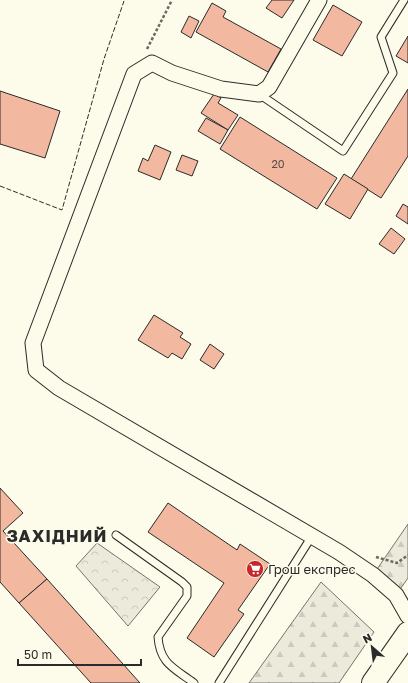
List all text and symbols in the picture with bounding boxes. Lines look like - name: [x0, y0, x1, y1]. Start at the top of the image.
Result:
- house number: 20: [271, 157, 285, 170]
- district label: ЗАХІДНИЙ: [7, 525, 107, 546]
- supermarket icon: Грош експрес: [245, 559, 265, 579]
- place label: Грош експрес: [268, 561, 356, 577]
- north arrow: [352, 627, 392, 667]
- text: N: [360, 630, 374, 645]
- scale bar: [18, 641, 141, 667]
- text: 50 m: [24, 647, 52, 662]

